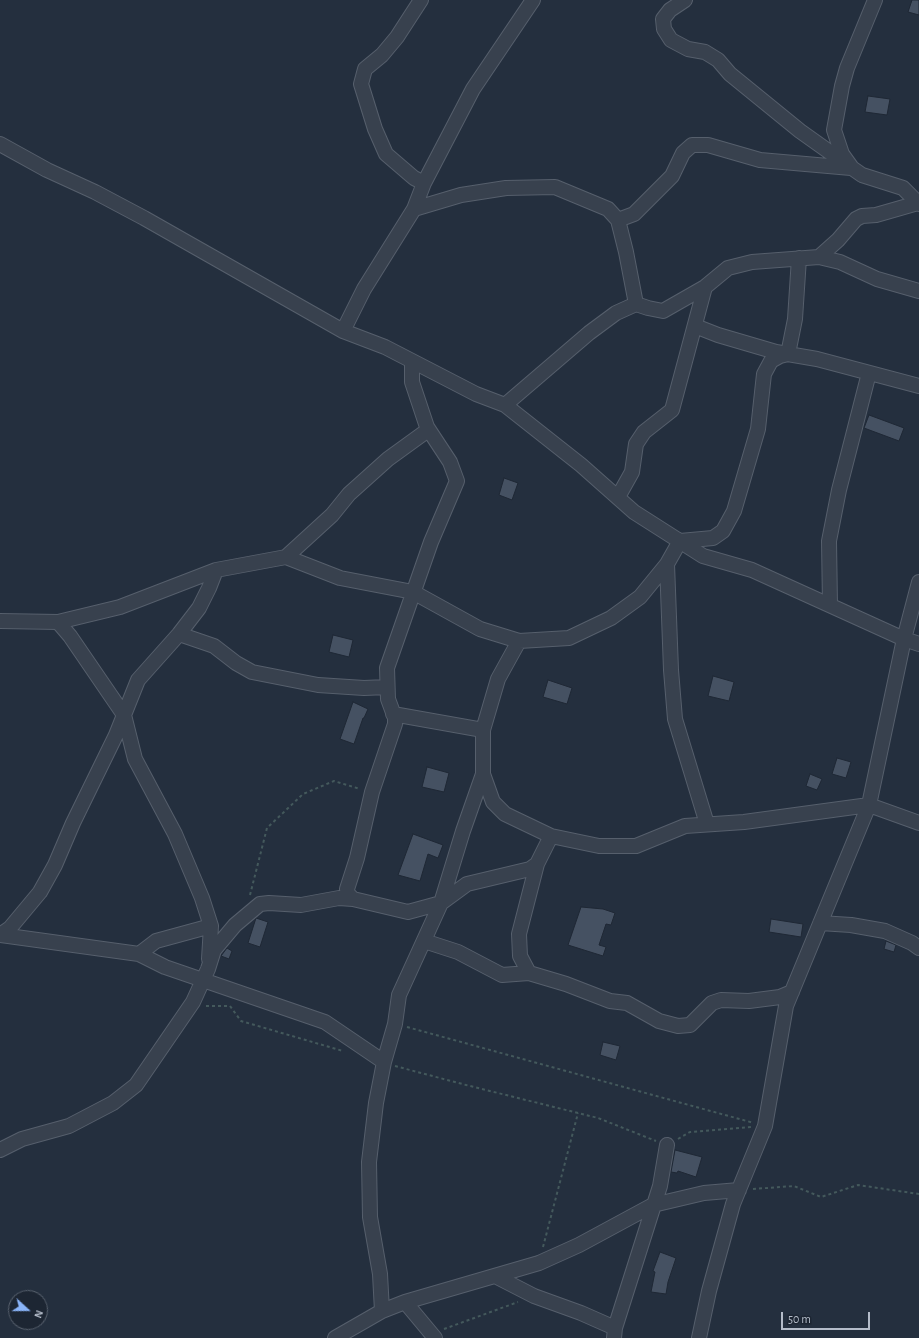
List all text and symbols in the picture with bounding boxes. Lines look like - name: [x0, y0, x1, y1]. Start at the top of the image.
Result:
- north arrow: [8, 1290, 48, 1330]
- scale bar: [783, 1304, 872, 1330]
- text: N: [32, 1309, 45, 1320]
- text: 50 m: [788, 1313, 811, 1325]

